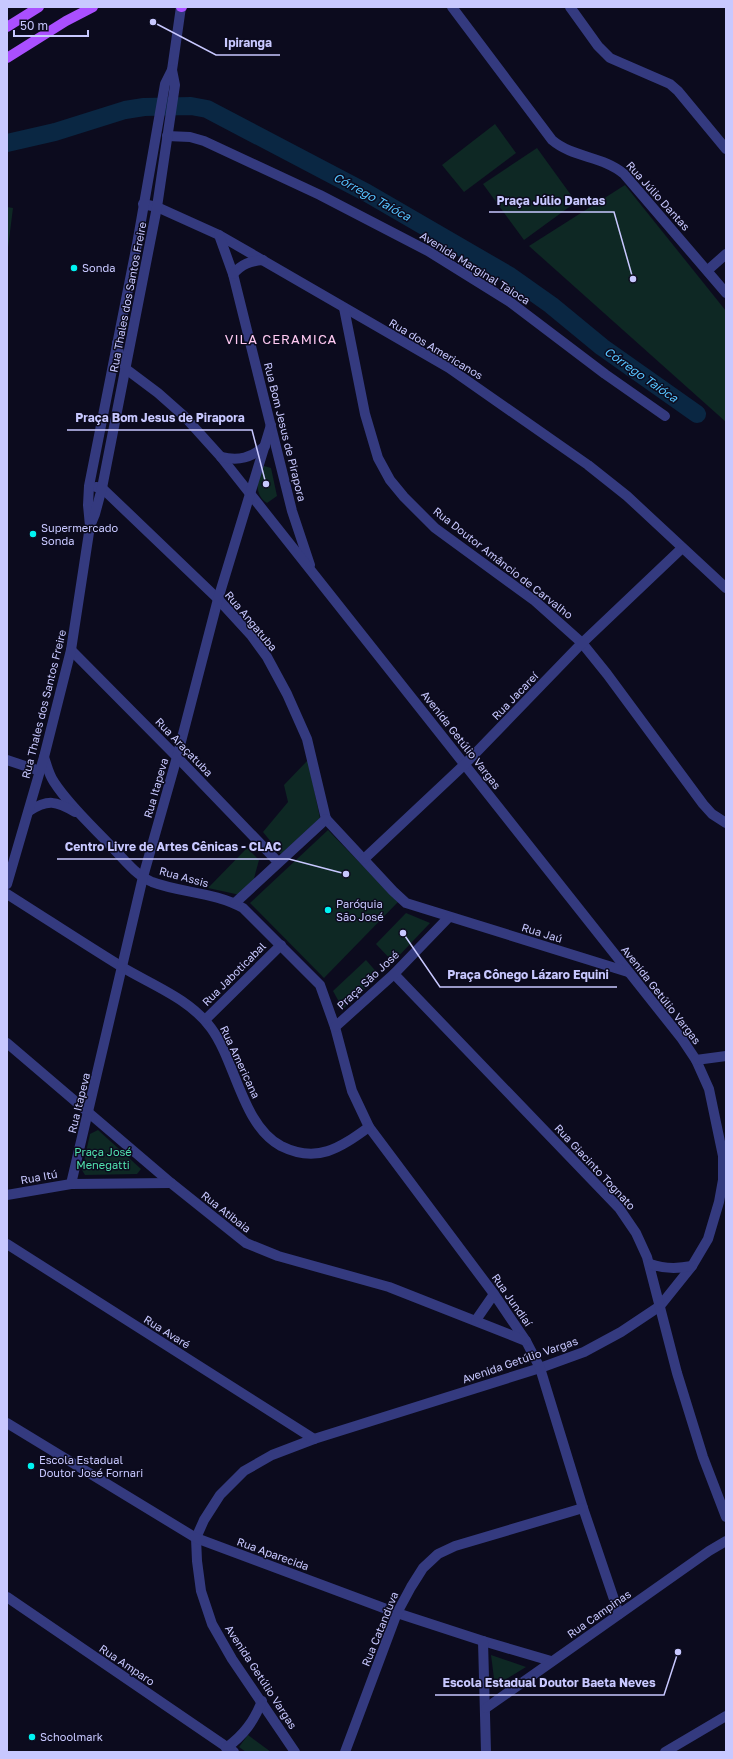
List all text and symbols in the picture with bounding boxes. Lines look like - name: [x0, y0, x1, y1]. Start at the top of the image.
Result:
- scale bar: [14, 12, 88, 38]
- text: 50 m: [20, 18, 48, 33]
- callout: Ipiranga: [216, 31, 280, 55]
- text: Ipiranga: [224, 35, 272, 50]
- street label: Rua Júlio Dantas: [624, 158, 693, 233]
- water label: Córrego Taióca: [331, 169, 415, 225]
- callout: Praça Júlio Dantas: [489, 188, 614, 212]
- text: Praça Júlio Dantas: [496, 193, 606, 208]
- street label: Rua Thales dos Santos Freire: [107, 221, 148, 373]
- street label: Avenida Marginal Taioca: [418, 228, 533, 307]
- place label: Sonda: [82, 261, 115, 274]
- marker: Sonda: [69, 263, 79, 273]
- street label: Rua dos Americanos: [387, 315, 486, 382]
- district label: VILA CERAMICA: [225, 331, 337, 347]
- water label: Córrego Taióca: [602, 344, 682, 406]
- street label: Rua Bom Jesus de Pirapora: [262, 361, 309, 503]
- callout: Praça Bom Jesus de Pirapora: [67, 406, 252, 430]
- text: Praça Bom Jesus de Pirapora: [75, 410, 245, 425]
- street label: Rua Doutor Amâncio de Carvalho: [431, 504, 576, 621]
- place label: Supermercado Sonda: [41, 521, 118, 547]
- marker: Supermercado Sonda: [28, 529, 38, 539]
- street label: Rua Angatuba: [223, 588, 280, 653]
- street label: Rua Thales dos Santos Freire: [19, 628, 68, 780]
- street label: Rua Jacareí: [489, 668, 541, 722]
- street label: Avenida Getúlio Vargas: [419, 688, 504, 792]
- street label: Rua Araçatuba: [153, 715, 216, 779]
- street label: Rua Itapeva: [141, 756, 170, 819]
- callout: Centro Livre de Artes Cênicas - CLAC: [57, 835, 289, 859]
- text: Centro Livre de Artes Cênicas - CLAC: [65, 839, 282, 854]
- street label: Rua Assis: [158, 864, 210, 889]
- place label: Paróquia São José: [336, 897, 384, 923]
- marker: Paróquia São José: [323, 905, 333, 915]
- street label: Rua Jaú: [520, 920, 564, 945]
- street label: Rua Jaboticabal: [199, 939, 268, 1008]
- street label: Avenida Getúlio Vargas: [619, 943, 704, 1047]
- street label: Praça São José: [334, 948, 401, 1012]
- callout: Praça Cônego Lázaro Equini: [440, 963, 617, 987]
- text: Praça Cônego Lázaro Equini: [447, 967, 609, 982]
- street label: Rua Americana: [218, 1023, 263, 1100]
- street label: Rua Itapeva: [65, 1071, 92, 1134]
- street label: Rua Giacinto Tognato: [552, 1121, 639, 1212]
- park label: Praça José Menegatti: [74, 1145, 132, 1171]
- street label: Rua Itú: [19, 1167, 58, 1186]
- street label: Rua Atibaia: [199, 1188, 254, 1235]
- street label: Rua Jundiaí: [490, 1271, 536, 1329]
- street label: Rua Avaré: [142, 1312, 193, 1351]
- street label: Avenida Getúlio Vargas: [460, 1334, 579, 1385]
- place label: Escola Estadual Doutor José Fornari: [39, 1453, 143, 1479]
- marker: Escola Estadual Doutor José Fornari: [26, 1461, 36, 1471]
- street label: Rua Aparecida: [235, 1534, 311, 1573]
- street label: Rua Campinas: [564, 1587, 633, 1640]
- street label: Rua Catanduva: [359, 1590, 400, 1668]
- street label: Avenida Getúlio Vargas: [223, 1622, 300, 1731]
- street label: Rua Amparo: [97, 1641, 158, 1688]
- callout: Escola Estadual Doutor Baeta Neves: [435, 1671, 664, 1695]
- text: Escola Estadual Doutor Baeta Neves: [442, 1675, 656, 1690]
- place label: Schoolmark: [40, 1730, 103, 1743]
- marker: Schoolmark: [27, 1732, 37, 1742]

